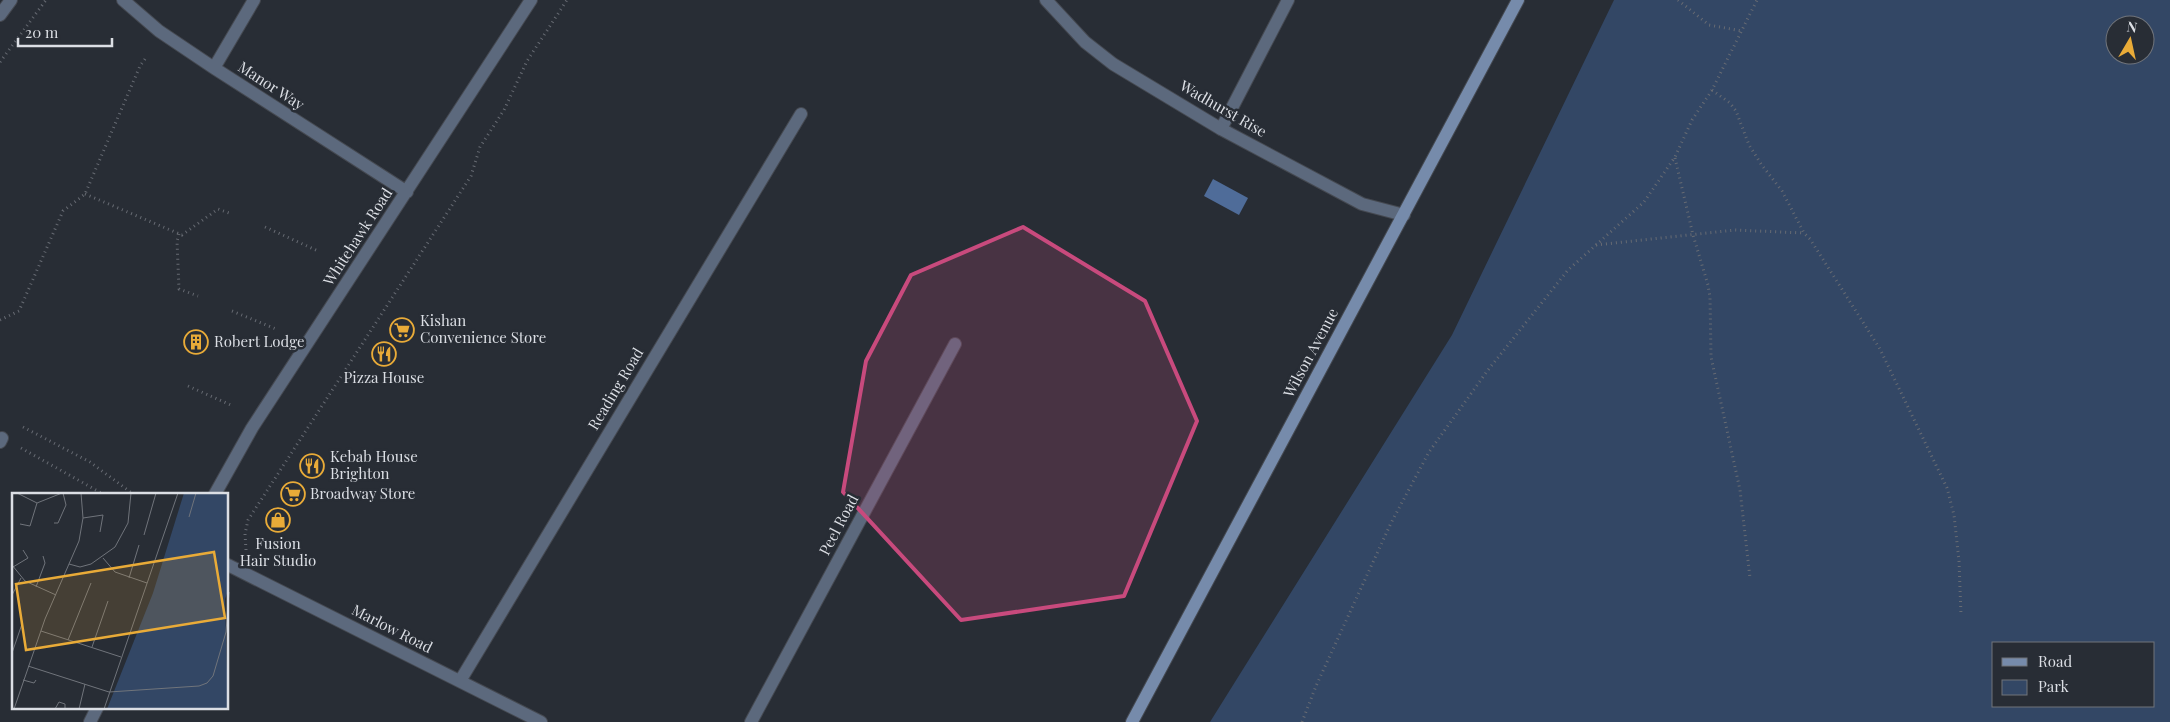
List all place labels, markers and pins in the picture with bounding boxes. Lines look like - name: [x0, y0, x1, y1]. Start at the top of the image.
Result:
- place label: Kishan Convenience Store: [420, 310, 546, 347]
- supermarket icon: Kishan Convenience Store: [389, 317, 415, 343]
- building icon: Robert Lodge: [183, 329, 209, 355]
- place label: Robert Lodge: [214, 331, 305, 351]
- restaurant icon: Pizza House: [371, 341, 397, 367]
- place label: Pizza House: [344, 367, 424, 387]
- place label: Kebab House Brighton: [330, 446, 418, 483]
- restaurant icon: Kebab House Brighton: [299, 453, 325, 479]
- supermarket icon: Broadway Store: [280, 481, 306, 507]
- place label: Broadway Store: [310, 483, 415, 503]
- shop icon: Fusion Hair Studio: [265, 507, 291, 533]
- place label: Fusion Hair Studio: [240, 533, 316, 570]

